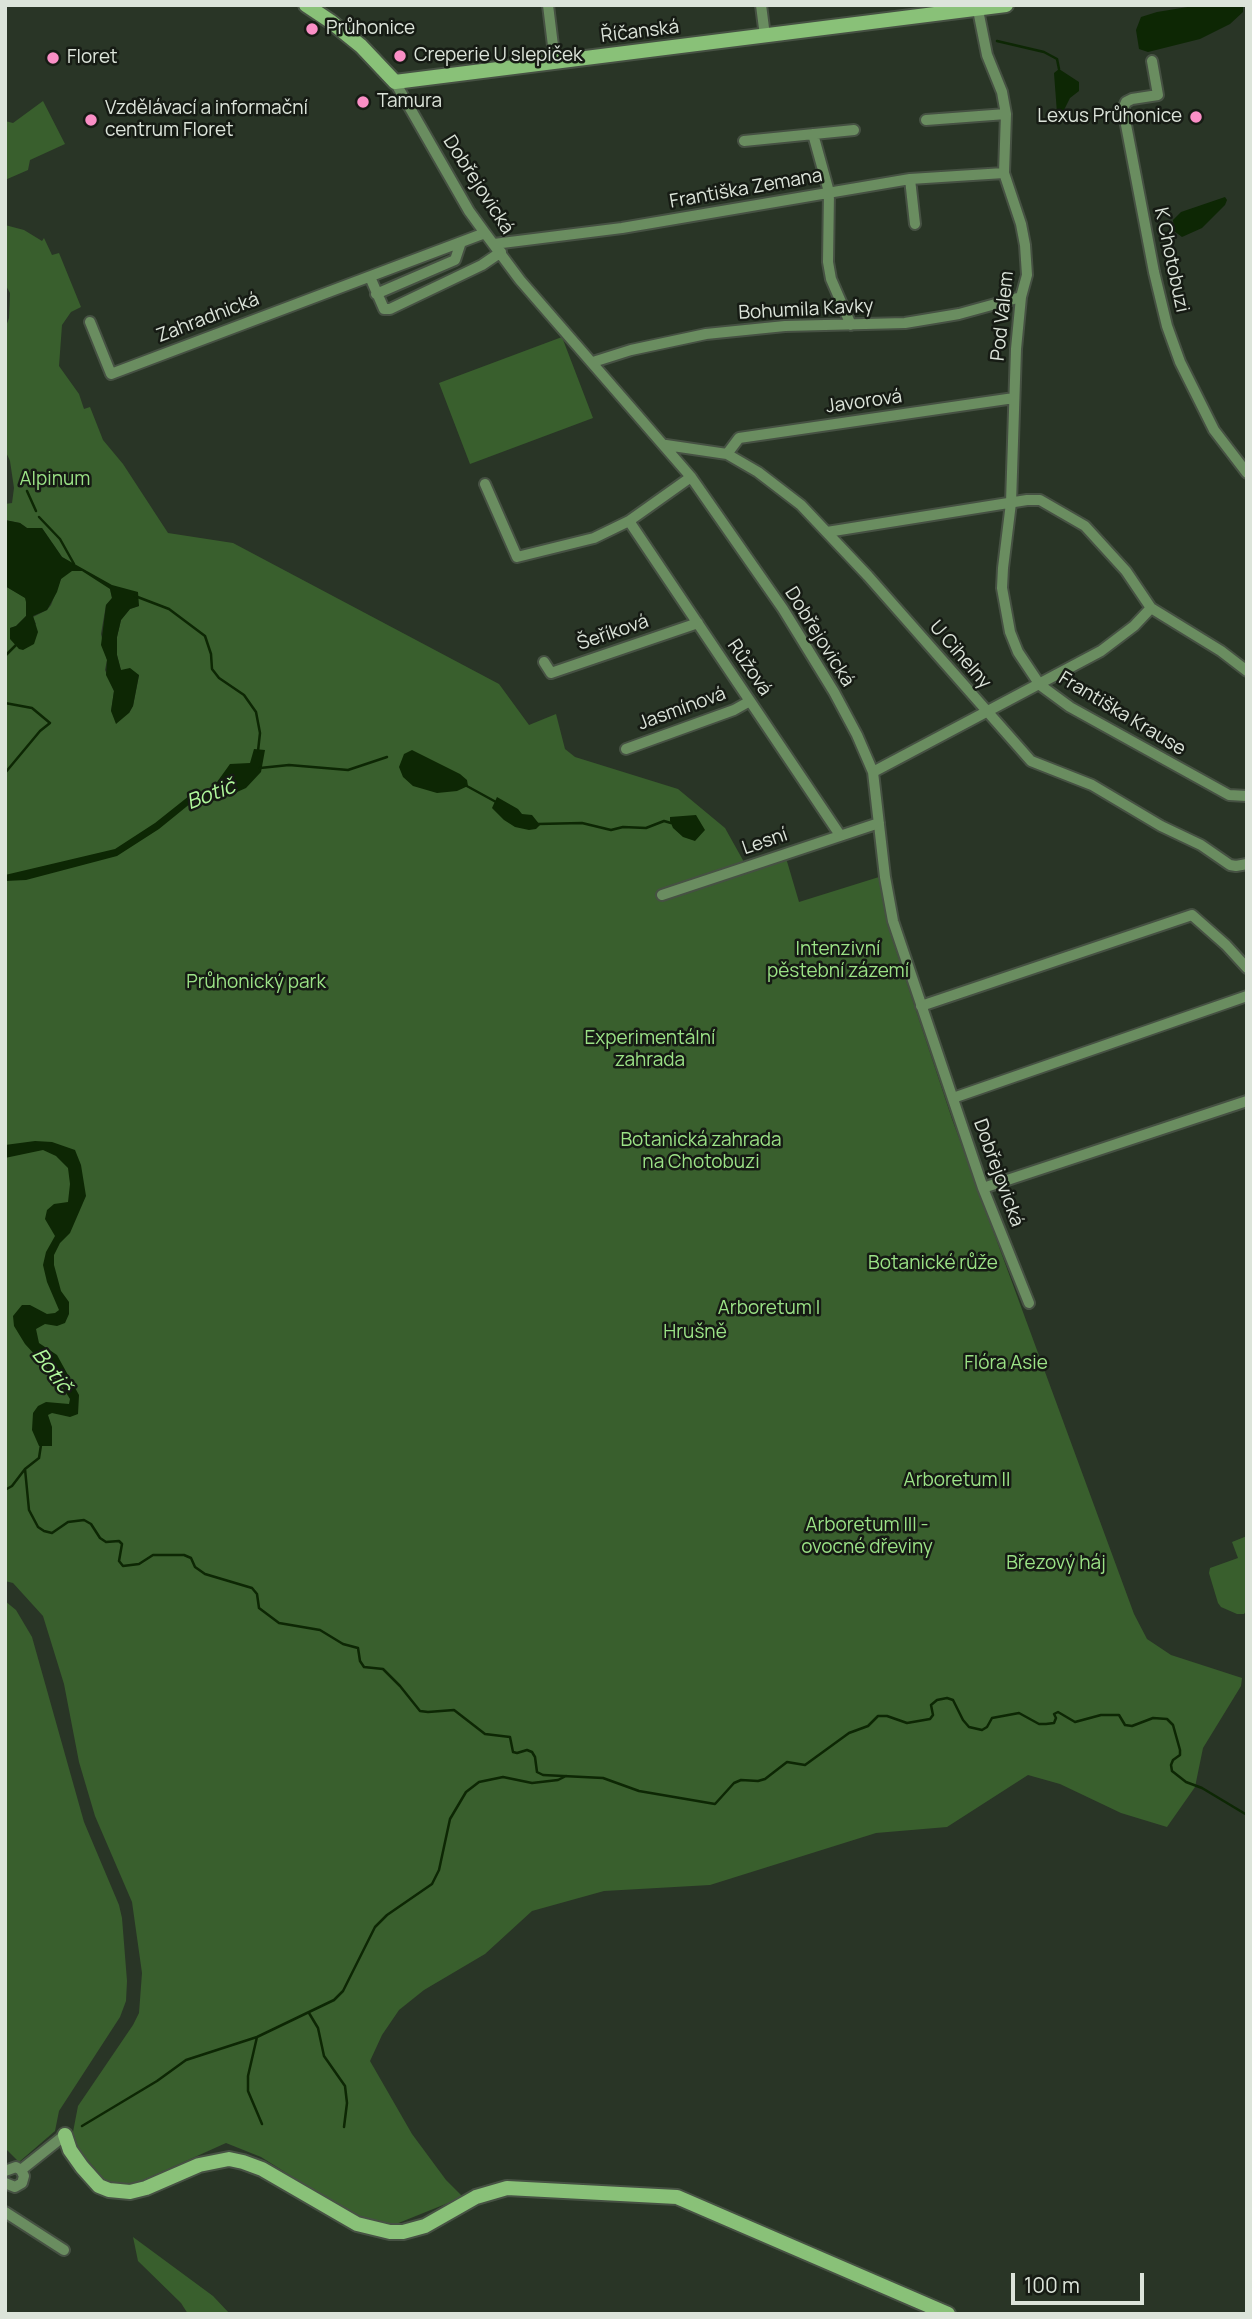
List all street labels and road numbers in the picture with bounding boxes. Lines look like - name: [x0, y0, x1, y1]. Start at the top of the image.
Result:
- street label: Říčanská: [600, 16, 680, 48]
- street label: Dobřejovická: [438, 131, 518, 239]
- street label: Františka Zemana: [668, 164, 824, 214]
- street label: K Chotobuzi: [1149, 205, 1193, 315]
- street label: Pod Valem: [987, 270, 1019, 362]
- street label: Zahradnická: [153, 288, 263, 348]
- street label: Bohumila Kavky: [738, 295, 874, 325]
- street label: Javorová: [824, 385, 904, 419]
- street label: Dobřejovická: [779, 583, 859, 691]
- street label: Šeříková: [574, 610, 652, 656]
- street label: U Cihelny: [924, 616, 996, 694]
- street label: Růžová: [722, 635, 776, 701]
- street label: Františka Krause: [1054, 667, 1190, 761]
- street label: Jasmínová: [635, 683, 729, 735]
- street label: Lesní: [739, 824, 791, 860]
- street label: Dobřejovická: [968, 1116, 1028, 1230]

